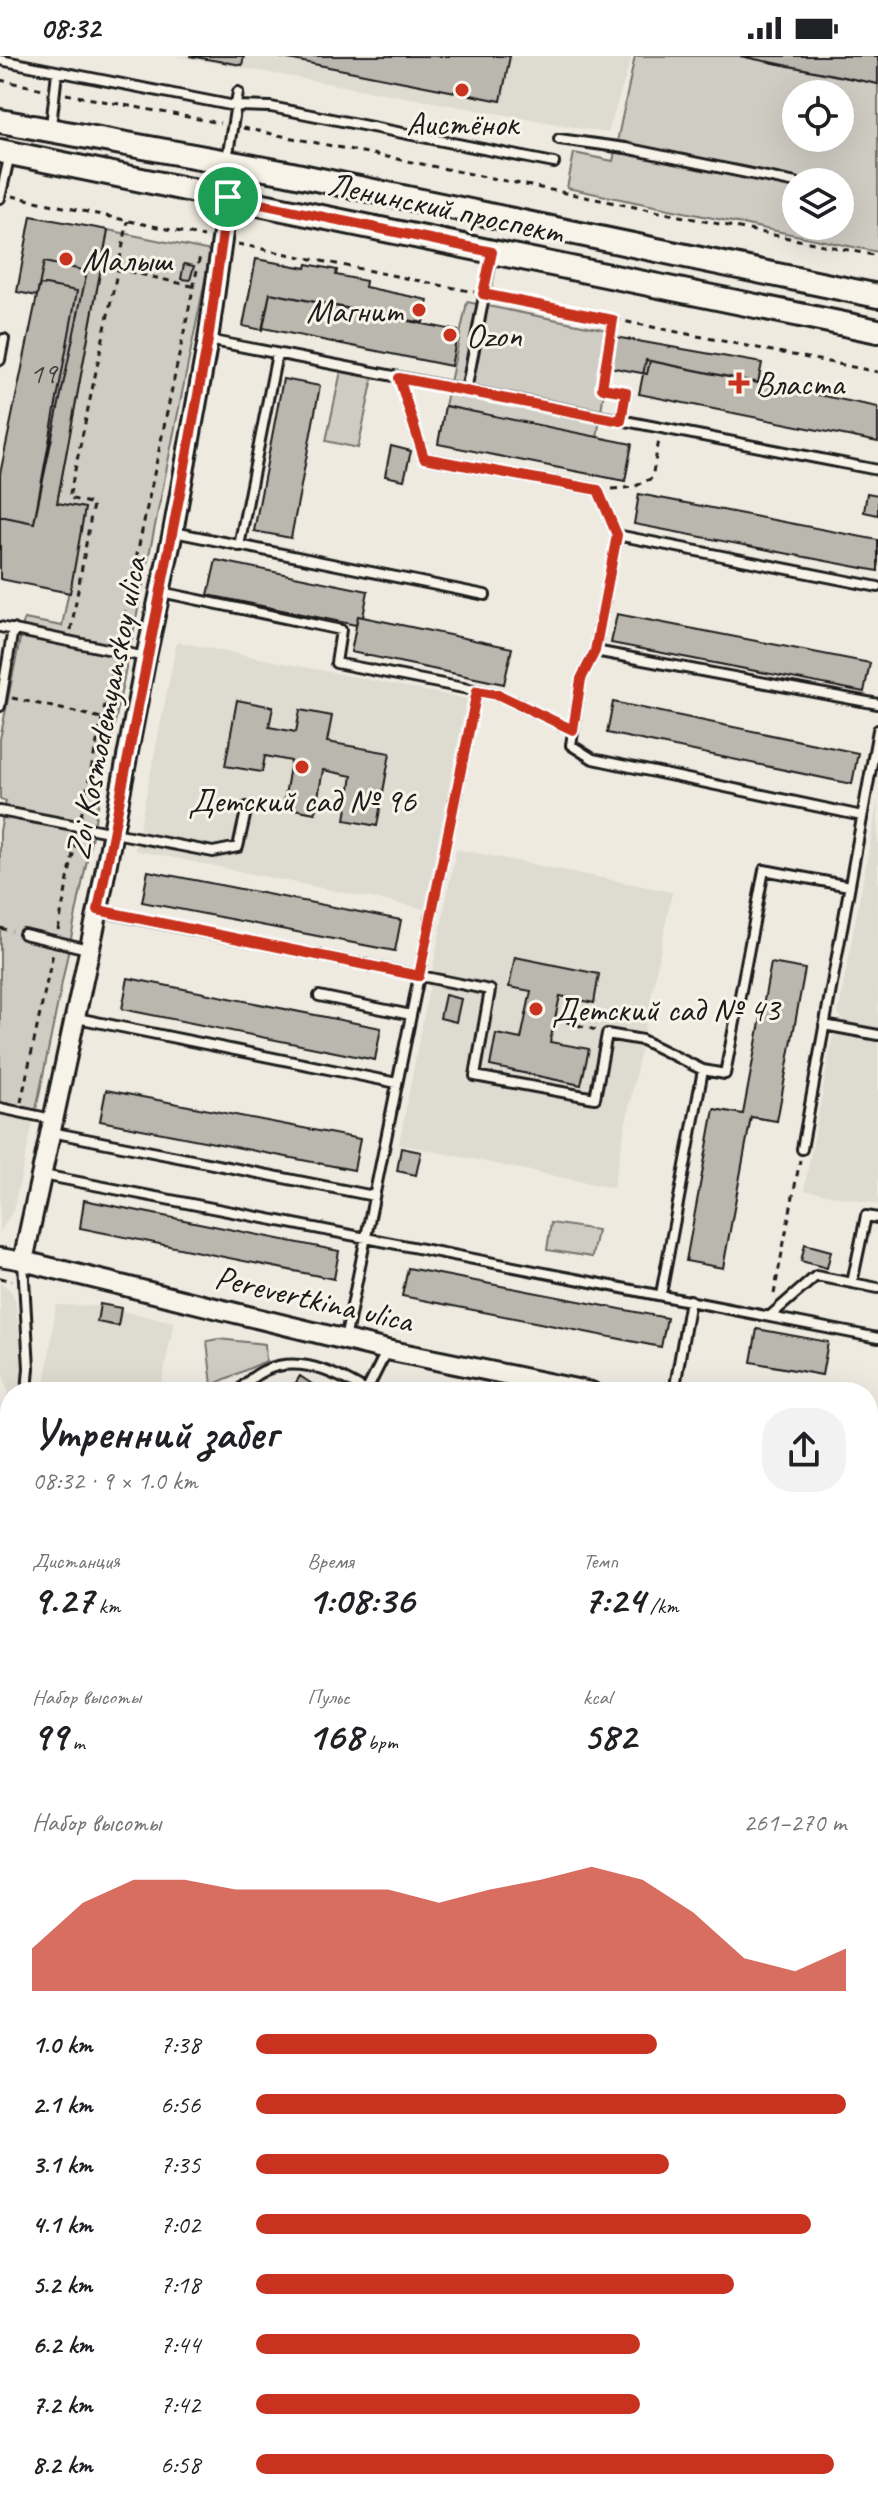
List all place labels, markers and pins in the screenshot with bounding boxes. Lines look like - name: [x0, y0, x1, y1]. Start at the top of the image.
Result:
- marker: Аистёнок: [453, 81, 471, 99]
- place label: Аистёнок: [406, 102, 520, 145]
- pin: [194, 163, 262, 231]
- place label: Малыш: [82, 238, 174, 281]
- marker: Малыш: [57, 250, 75, 268]
- place label: Магнит: [306, 289, 404, 332]
- marker: Магнит: [410, 301, 428, 319]
- place label: Ozon: [466, 314, 523, 357]
- marker: Ozon: [441, 326, 459, 344]
- place label: Власта: [755, 362, 846, 405]
- marker: Власта: [730, 374, 748, 392]
- marker: Детский сад № 96: [293, 758, 311, 776]
- place label: Детский сад № 96: [188, 779, 417, 822]
- place label: Детский сад № 43: [552, 988, 782, 1031]
- marker: Детский сад № 43: [527, 1000, 545, 1018]

